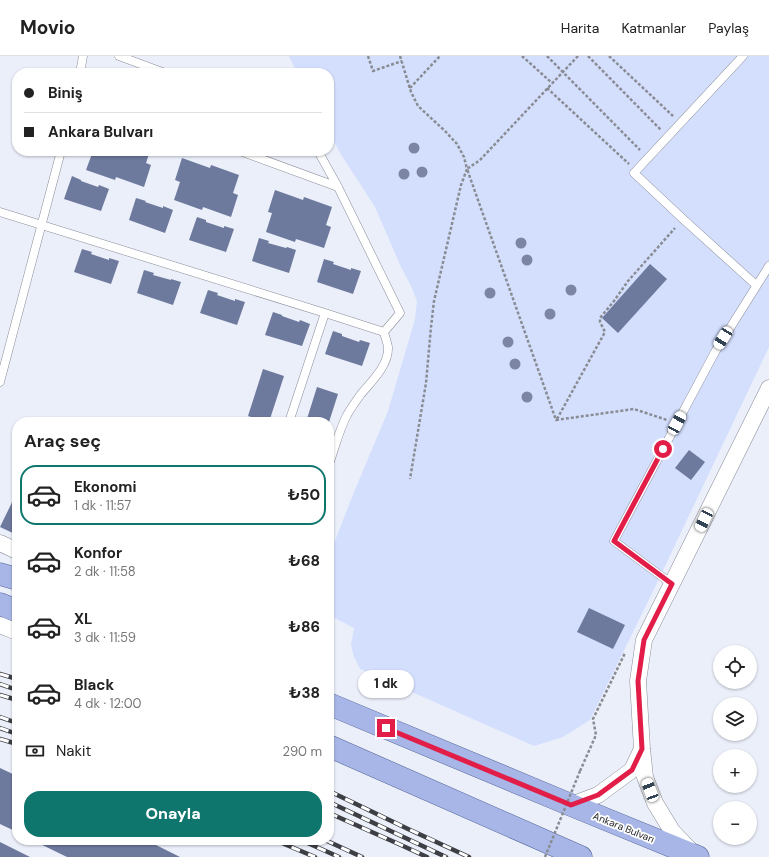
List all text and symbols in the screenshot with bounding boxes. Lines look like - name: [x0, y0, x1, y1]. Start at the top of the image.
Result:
- text: Movio: [20, 15, 75, 40]
- text: Harita: [561, 19, 599, 37]
- text: Katmanlar: [621, 19, 686, 37]
- text: Paylaş: [708, 19, 749, 37]
- text: Biniş: [48, 83, 83, 103]
- text: Ankara Bulvarı: [48, 122, 153, 142]
- car: [712, 325, 734, 351]
- car: [666, 410, 688, 436]
- text: Araç seç: [24, 429, 101, 453]
- route start: [654, 440, 672, 458]
- icon: car: [26, 477, 62, 513]
- text: Ekonomi: [74, 477, 136, 497]
- text: ₺50: [288, 485, 320, 505]
- text: 1 dk · 11:57: [74, 497, 131, 514]
- car: [693, 507, 715, 533]
- icon: car: [26, 543, 62, 579]
- text: Konfor: [74, 543, 122, 563]
- text: ₺68: [289, 551, 320, 571]
- text: 2 dk · 11:58: [74, 563, 136, 580]
- icon: car: [26, 609, 62, 645]
- text: XL: [74, 609, 92, 629]
- text: ₺86: [289, 617, 320, 637]
- text: 3 dk · 11:59: [74, 629, 136, 646]
- map controls: [713, 645, 757, 845]
- button: locate: [713, 645, 757, 689]
- callout: 1 dk: [358, 670, 414, 698]
- icon: car: [26, 675, 62, 711]
- text: Black: [74, 675, 114, 695]
- text: 1 dk: [374, 675, 398, 692]
- text: ₺38: [289, 683, 320, 703]
- text: 4 dk · 12:00: [74, 695, 142, 712]
- button: layers: [713, 697, 757, 741]
- route end: [377, 719, 395, 737]
- icon: cash: [24, 740, 46, 762]
- text: Nakit: [56, 741, 91, 761]
- text: 290 m: [283, 743, 322, 760]
- button: +: [713, 749, 757, 793]
- car: [640, 777, 660, 803]
- button: Onayla: [24, 791, 322, 837]
- button: −: [713, 801, 757, 845]
- street label: Ankara Bulvarı: [591, 809, 656, 846]

